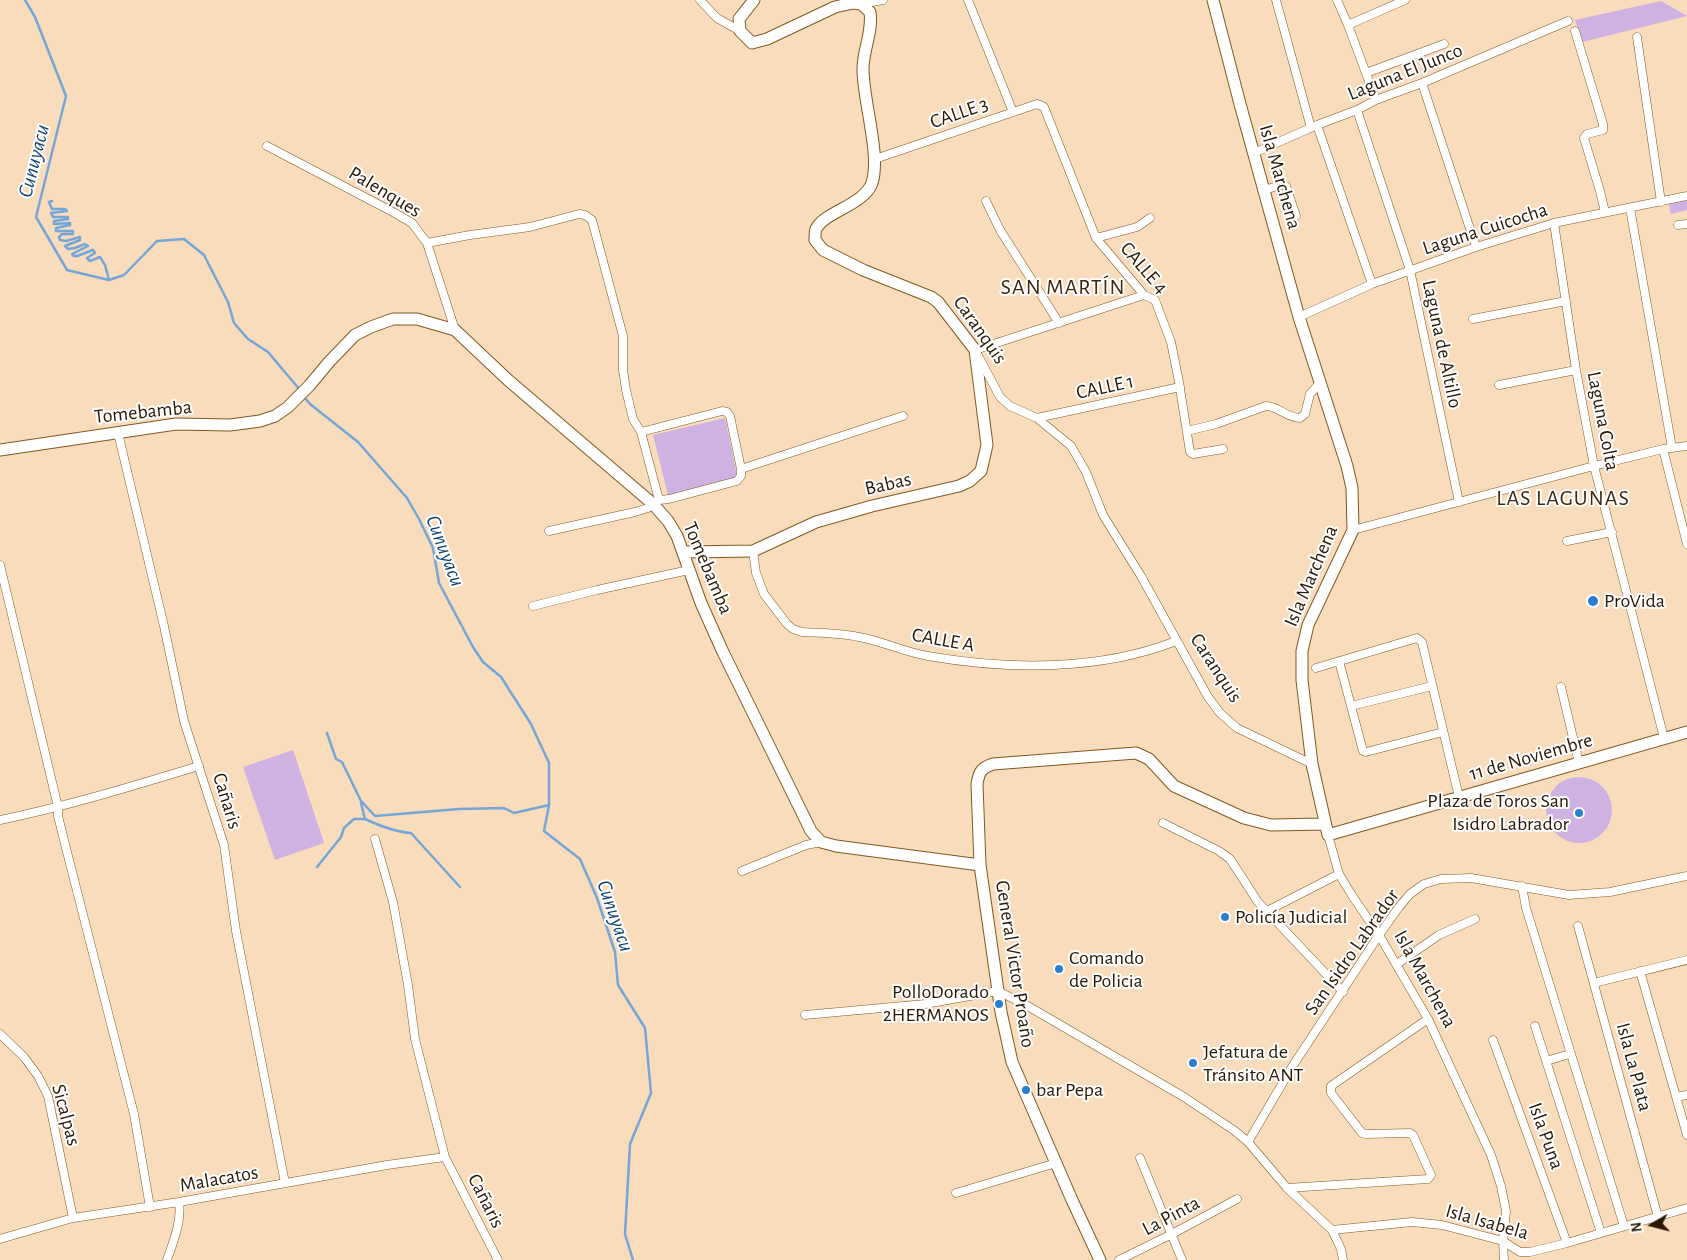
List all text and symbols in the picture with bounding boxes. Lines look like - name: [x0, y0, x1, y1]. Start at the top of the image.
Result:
- street label: Laguna El Junco: [1344, 38, 1466, 106]
- street label: CALLE 3: [927, 92, 991, 134]
- water label: Cunuyacu: [13, 122, 55, 200]
- street label: Isla Marchena: [1254, 122, 1306, 232]
- street label: Palenques: [344, 161, 426, 223]
- street label: Laguna Cuicocha: [1419, 197, 1551, 261]
- street label: CALLE 4: [1115, 237, 1173, 299]
- district label: SAN MARTÍN: [999, 274, 1127, 300]
- street label: Laguna de Altillo: [1417, 278, 1467, 410]
- street label: Caranquis: [948, 291, 1012, 369]
- street label: CALLE 1: [1074, 369, 1136, 405]
- street label: Laguna Colta: [1582, 369, 1624, 473]
- street label: Tomebamba: [93, 395, 193, 429]
- street label: Babas: [862, 467, 914, 501]
- district label: LAS LAGUNAS: [1495, 485, 1631, 511]
- water label: Cunuyacu: [420, 512, 470, 590]
- street label: Tomebamba: [678, 518, 738, 618]
- street label: Isla Marchena: [1279, 522, 1343, 630]
- place label: ProVida: [1604, 589, 1665, 613]
- marker: ProVida: [1586, 594, 1600, 608]
- street label: CALLE A: [910, 623, 976, 657]
- street label: Caranquis: [1185, 629, 1247, 707]
- street label: 11 de Noviembre: [1467, 728, 1595, 786]
- street label: Cañaris: [207, 770, 247, 832]
- place label: Plaza de Toros San Isidro Labrador: [1427, 789, 1569, 836]
- marker: Plaza de Toros San Isidro Labrador: [1573, 807, 1585, 819]
- water label: Cunuyacu: [591, 877, 639, 955]
- street label: General Victor Proaño: [990, 879, 1040, 1049]
- street label: San Isidro Labrador: [1300, 884, 1404, 1020]
- place label: Policía Judicial: [1235, 905, 1347, 929]
- marker: Policía Judicial: [1219, 911, 1231, 923]
- street label: Isla Marchena: [1388, 926, 1462, 1032]
- place label: Comando de Policia: [1069, 946, 1144, 993]
- marker: Comando de Policia: [1053, 963, 1065, 975]
- place label: PolloDorado 2HERMANOS: [883, 980, 989, 1027]
- marker: PolloDorado 2HERMANOS: [993, 998, 1005, 1010]
- street label: Isla La Plata: [1611, 1020, 1657, 1114]
- place label: Jefatura de Tránsito ANT: [1203, 1040, 1303, 1087]
- marker: Jefatura de Tránsito ANT: [1187, 1057, 1199, 1069]
- place label: bar Pepa: [1036, 1078, 1103, 1102]
- street label: Sicalpas: [46, 1082, 86, 1148]
- marker: bar Pepa: [1020, 1084, 1032, 1096]
- street label: Isla Puna: [1523, 1099, 1569, 1173]
- street label: Malacatos: [178, 1160, 260, 1198]
- street label: Cañaris: [462, 1170, 510, 1232]
- street label: La Pinta: [1138, 1191, 1204, 1241]
- street label: Isla Isabela: [1443, 1199, 1531, 1245]
- north arrow: [1627, 1200, 1677, 1250]
- text: N: [1630, 1221, 1645, 1233]

